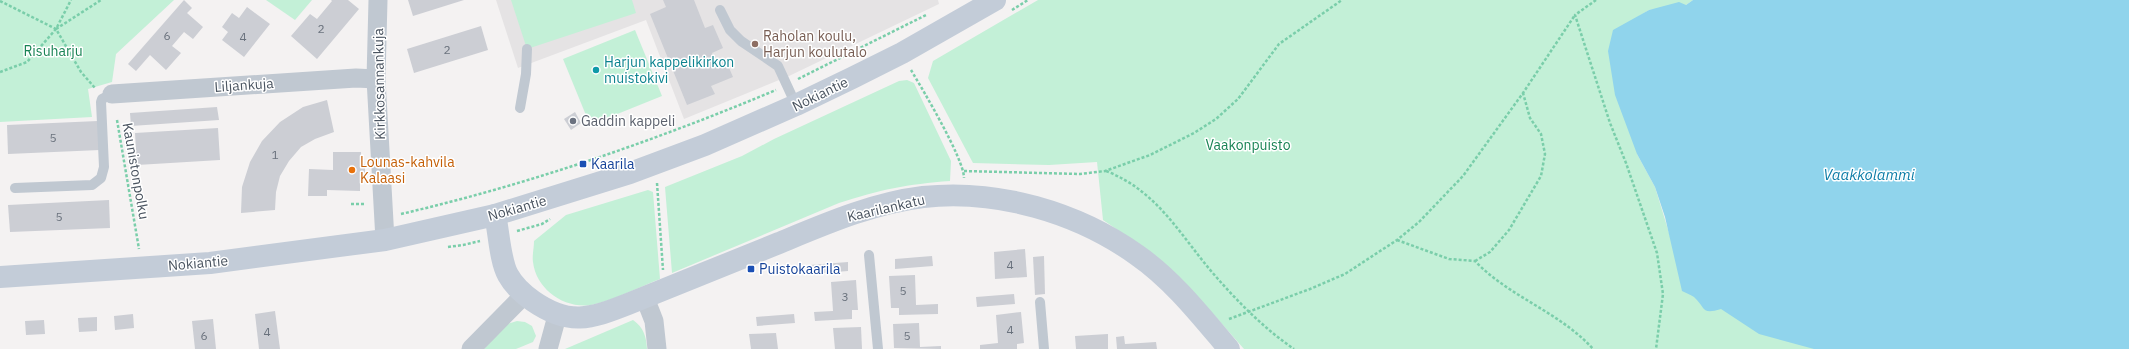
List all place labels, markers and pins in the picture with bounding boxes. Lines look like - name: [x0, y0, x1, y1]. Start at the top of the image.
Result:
- place label: Raholan koulu, Harjun koulutalo: [763, 27, 867, 61]
- marker: Raholan koulu, Harjun koulutalo: [750, 39, 760, 49]
- place label: Harjun kappelikirkon muistokivi: [604, 53, 734, 87]
- marker: Harjun kappelikirkon muistokivi: [591, 65, 601, 75]
- place label: Gaddin kappeli: [581, 112, 675, 130]
- marker: Gaddin kappeli: [568, 116, 578, 126]
- place label: Lounas-kahvila Kalaasi: [360, 153, 455, 187]
- place label: Kaarila: [591, 155, 635, 173]
- marker: Kaarila: [578, 159, 588, 169]
- marker: Lounas-kahvila Kalaasi: [347, 165, 357, 175]
- place label: Puistokaarila: [759, 260, 841, 278]
- marker: Puistokaarila: [746, 264, 756, 274]

